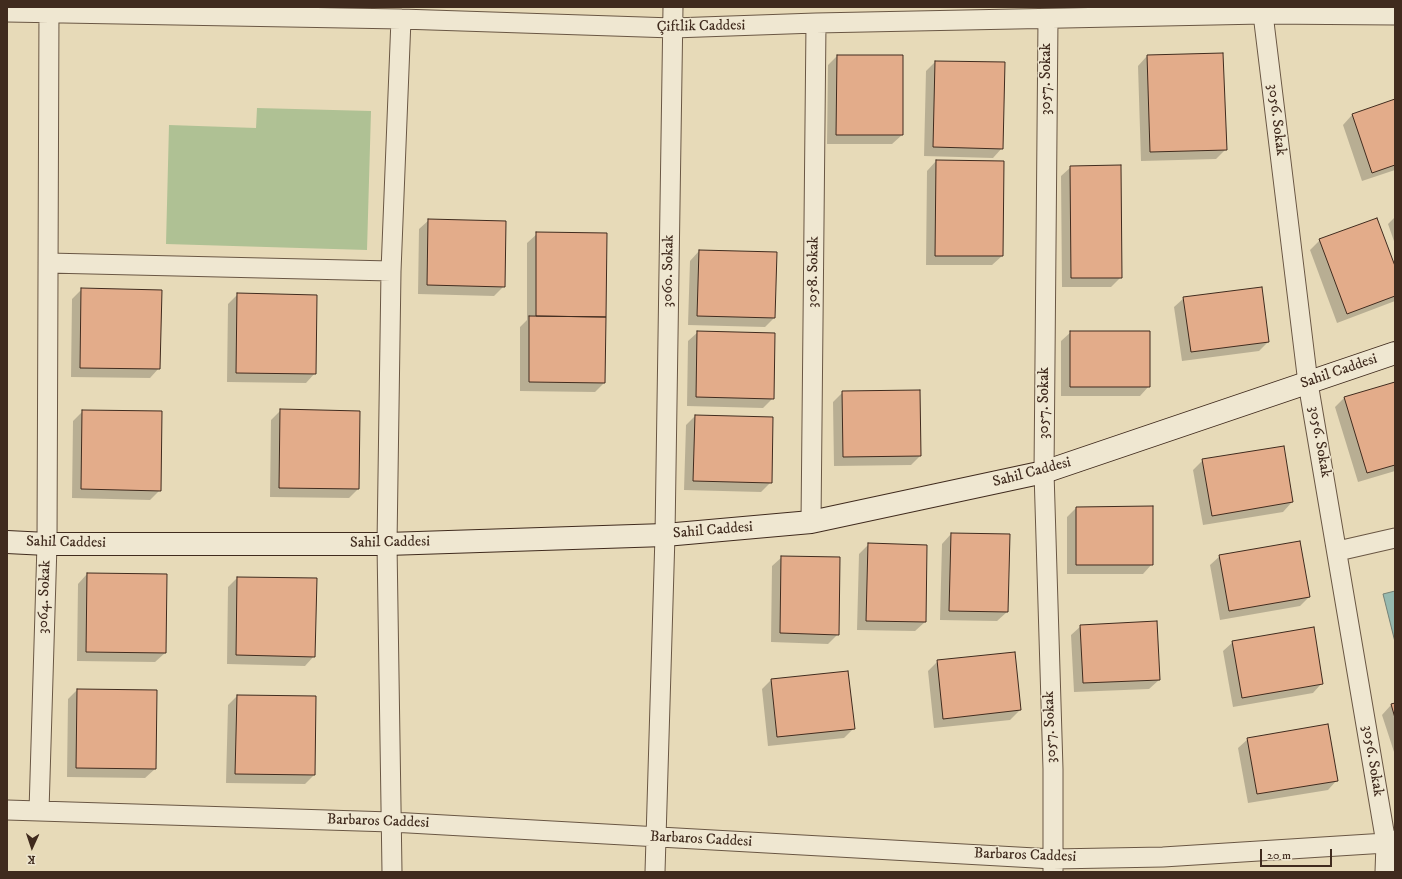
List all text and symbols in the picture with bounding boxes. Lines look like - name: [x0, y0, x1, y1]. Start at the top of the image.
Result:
- street label: Çiftlik Caddesi: [656, 17, 746, 37]
- street label: 3057. Sokak: [1038, 43, 1056, 115]
- street label: 3056. Sokak: [1263, 83, 1289, 157]
- street label: 3060. Sokak: [659, 235, 679, 307]
- street label: 3058. Sokak: [804, 236, 824, 308]
- street label: Sahil Caddesi: [1298, 350, 1380, 394]
- street label: 3057. Sokak: [1036, 367, 1054, 439]
- street label: 3056. Sokak: [1304, 405, 1334, 479]
- street label: Sahil Caddesi: [991, 454, 1073, 492]
- street label: Sahil Caddesi: [672, 519, 754, 543]
- street label: Sahil Caddesi: [26, 533, 106, 553]
- street label: Sahil Caddesi: [350, 533, 430, 553]
- street label: 3064. Sokak: [35, 560, 55, 634]
- street label: 3057. Sokak: [1041, 691, 1061, 763]
- street label: 3056. Sokak: [1357, 724, 1387, 798]
- street label: Barbaros Caddesi: [327, 811, 429, 833]
- north arrow: [12, 827, 52, 867]
- street label: Barbaros Caddesi: [649, 828, 753, 852]
- scale bar: [1262, 841, 1334, 867]
- street label: Barbaros Caddesi: [974, 845, 1076, 867]
- text: 20 m: [1267, 848, 1291, 863]
- text: K: [27, 852, 36, 866]

